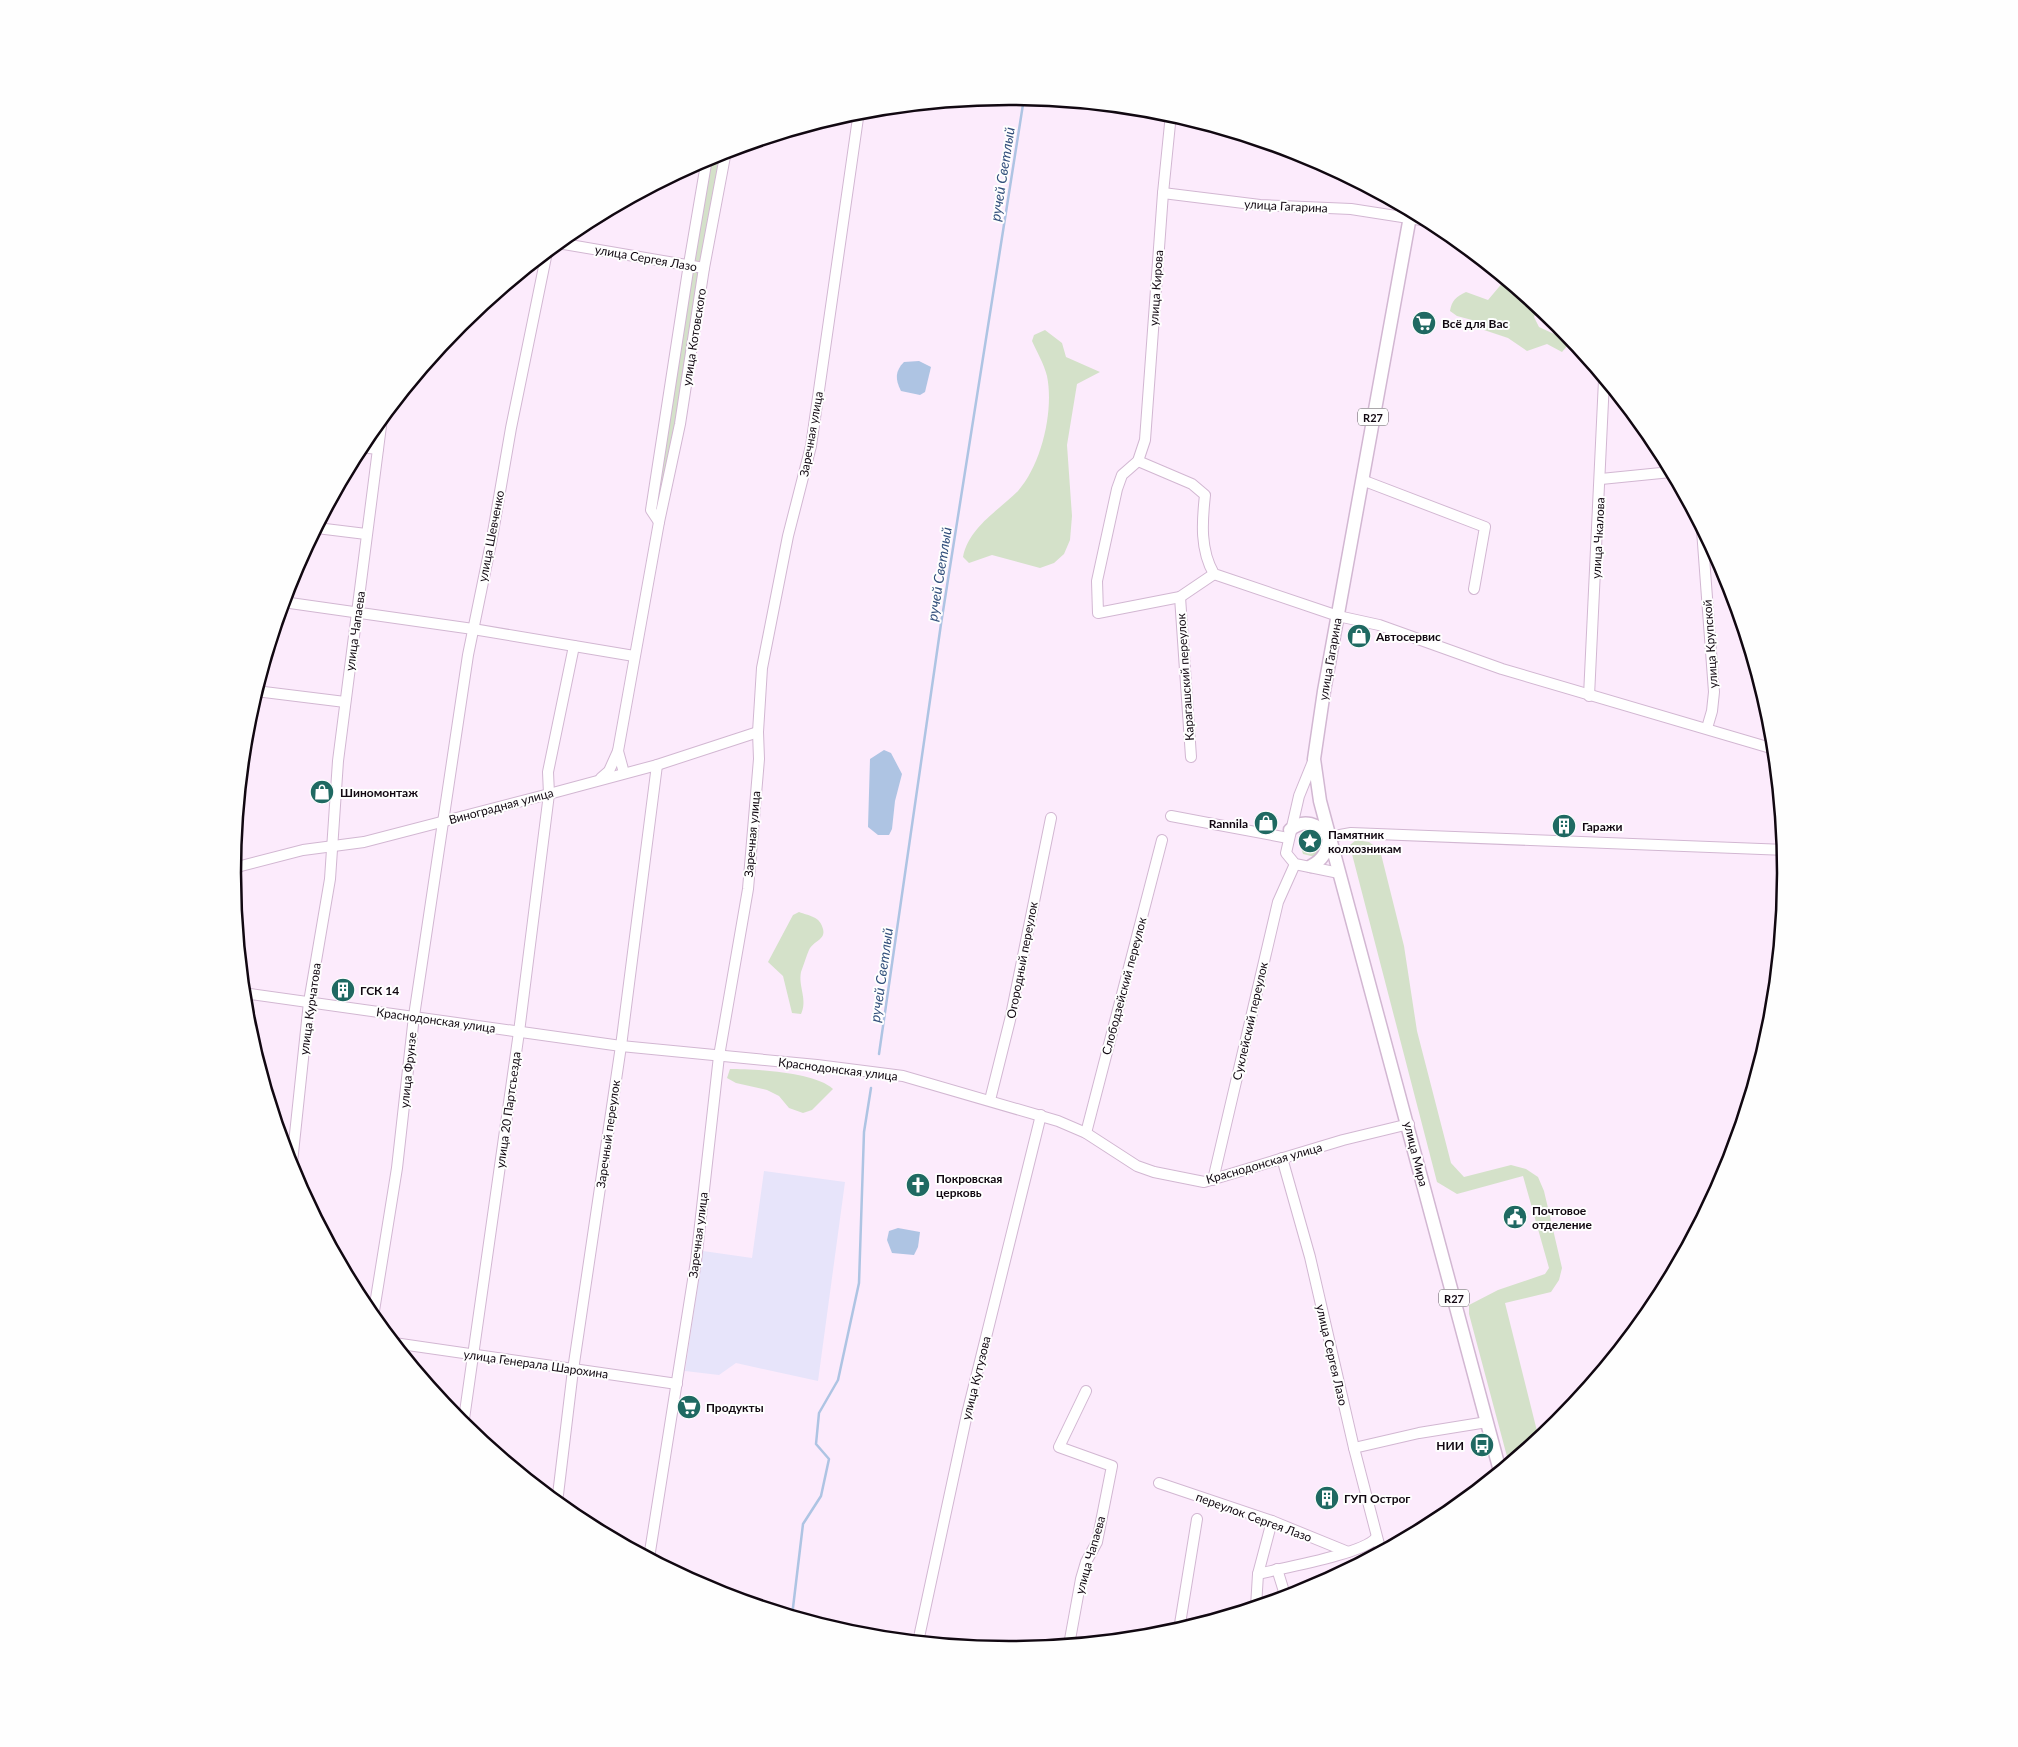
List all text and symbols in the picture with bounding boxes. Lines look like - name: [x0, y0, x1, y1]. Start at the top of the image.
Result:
- water label: ручей Светлый: [986, 126, 1018, 222]
- street label: улица Гагарина: [1244, 196, 1328, 216]
- street label: улица Сергея Лазо: [594, 242, 698, 274]
- street label: улица Кирова: [1146, 249, 1166, 327]
- street label: улица Котовского: [679, 287, 709, 387]
- supermarket icon: Всё для Вас: [1411, 310, 1437, 336]
- place label: Всё для Вас: [1442, 316, 1508, 331]
- street label: Заречная улица: [796, 390, 826, 478]
- road number: R27: [1358, 408, 1388, 426]
- street label: улица Шевченко: [475, 489, 507, 583]
- street label: улица Чкалова: [1588, 497, 1608, 579]
- water label: ручей Светлый: [923, 526, 955, 622]
- street label: улица Чапаева: [342, 590, 368, 672]
- street label: улица Крупской: [1699, 599, 1721, 689]
- street label: Карагашский переулок: [1173, 612, 1197, 741]
- street label: улица Гагарина: [1315, 616, 1345, 702]
- shop icon: Автосервис: [1346, 623, 1372, 649]
- place label: Автосервис: [1375, 629, 1441, 644]
- shop icon: Шиномонтаж: [309, 779, 335, 805]
- place label: Шиномонтаж: [340, 785, 418, 800]
- street label: Виноградная улица: [447, 785, 555, 827]
- street label: Заречная улица: [741, 790, 763, 878]
- shop icon: Rannila: [1253, 810, 1279, 836]
- building icon: Гаражи: [1551, 813, 1577, 839]
- place label: Rannila: [1209, 816, 1248, 831]
- place label: Гаражи: [1582, 819, 1623, 834]
- place label: Памятник колхозникам: [1328, 827, 1401, 856]
- place icon: Памятник колхозникам: [1297, 828, 1323, 854]
- street label: Огородный переулок: [1003, 900, 1041, 1020]
- street label: Слободзейский переулок: [1098, 915, 1150, 1057]
- water label: ручей Светлый: [866, 927, 896, 1023]
- street label: Суклейский переулок: [1229, 960, 1271, 1082]
- street label: улица Курчатова: [296, 962, 324, 1056]
- building icon: ГСК 14: [330, 977, 356, 1003]
- place label: ГСК 14: [360, 983, 399, 998]
- street label: Краснодонская улица: [375, 1004, 497, 1036]
- street label: улица Фрунзе: [397, 1031, 419, 1109]
- street label: улица 20 Партсъезда: [492, 1051, 524, 1169]
- street label: Краснодонская улица: [777, 1054, 899, 1084]
- street label: Заречный переулок: [593, 1078, 623, 1189]
- street label: улица Мира: [1401, 1120, 1431, 1188]
- street label: Краснодонская улица: [1204, 1139, 1324, 1187]
- place label: Покровская церковь: [936, 1171, 1002, 1200]
- church icon: Покровская церковь: [905, 1172, 931, 1198]
- street label: Заречная улица: [685, 1191, 711, 1279]
- place label: Почтовое отделение: [1532, 1203, 1593, 1232]
- public building icon: Почтовое отделение: [1502, 1204, 1528, 1230]
- road number: R27: [1439, 1290, 1469, 1306]
- street label: улица Сергея Лазо: [1313, 1303, 1351, 1407]
- street label: улица Кутузова: [958, 1335, 994, 1421]
- street label: улица Генерала Шарохина: [463, 1346, 609, 1382]
- supermarket icon: Продукты: [676, 1394, 702, 1420]
- place label: Продукты: [706, 1400, 764, 1415]
- bus stop icon: НИИ: [1469, 1432, 1495, 1458]
- place label: НИИ: [1436, 1438, 1464, 1453]
- building icon: ГУП Острог: [1314, 1485, 1340, 1511]
- street label: переулок Сергея Лазо: [1194, 1489, 1314, 1545]
- place label: ГУП Острог: [1344, 1491, 1410, 1506]
- street label: улица Чапаева: [1072, 1514, 1108, 1596]

